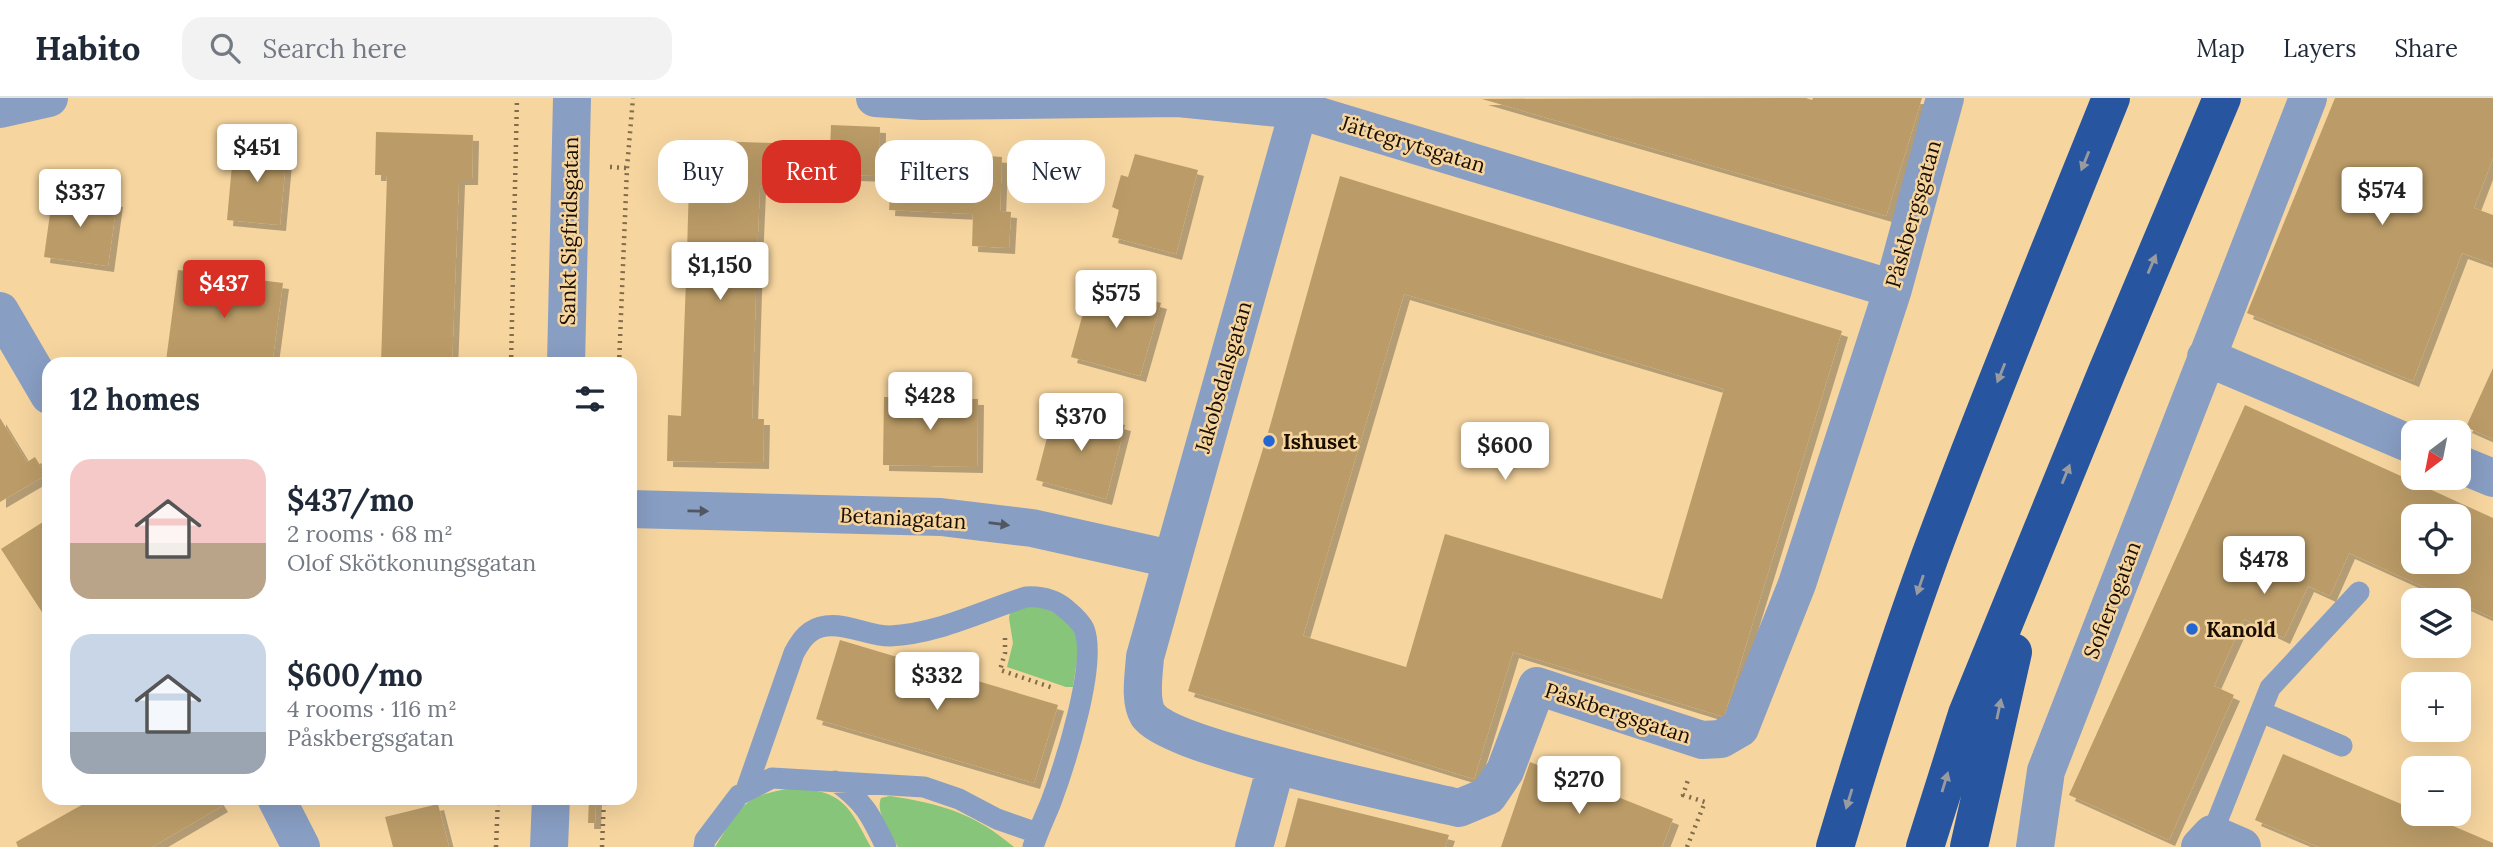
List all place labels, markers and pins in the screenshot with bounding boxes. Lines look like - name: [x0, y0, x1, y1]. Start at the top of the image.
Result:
- pin: $451: [216, 125, 298, 184]
- pin: $574: [2341, 167, 2423, 227]
- pin: $337: [39, 170, 121, 229]
- pin: $1,150: [663, 242, 777, 302]
- pin: $437: [183, 260, 265, 320]
- pin: $575: [1075, 271, 1157, 330]
- pin: $428: [889, 372, 971, 432]
- pin: $370: [1040, 394, 1122, 453]
- pin: $600: [1464, 422, 1546, 482]
- place label: Ishuset: [1283, 428, 1357, 455]
- marker: Ishuset: [1261, 433, 1277, 449]
- pin: $478: [2223, 536, 2305, 596]
- place label: Kanold: [2206, 616, 2276, 643]
- marker: Kanold: [2184, 621, 2200, 637]
- pin: $332: [896, 652, 978, 712]
- pin: $270: [1538, 756, 1620, 816]

